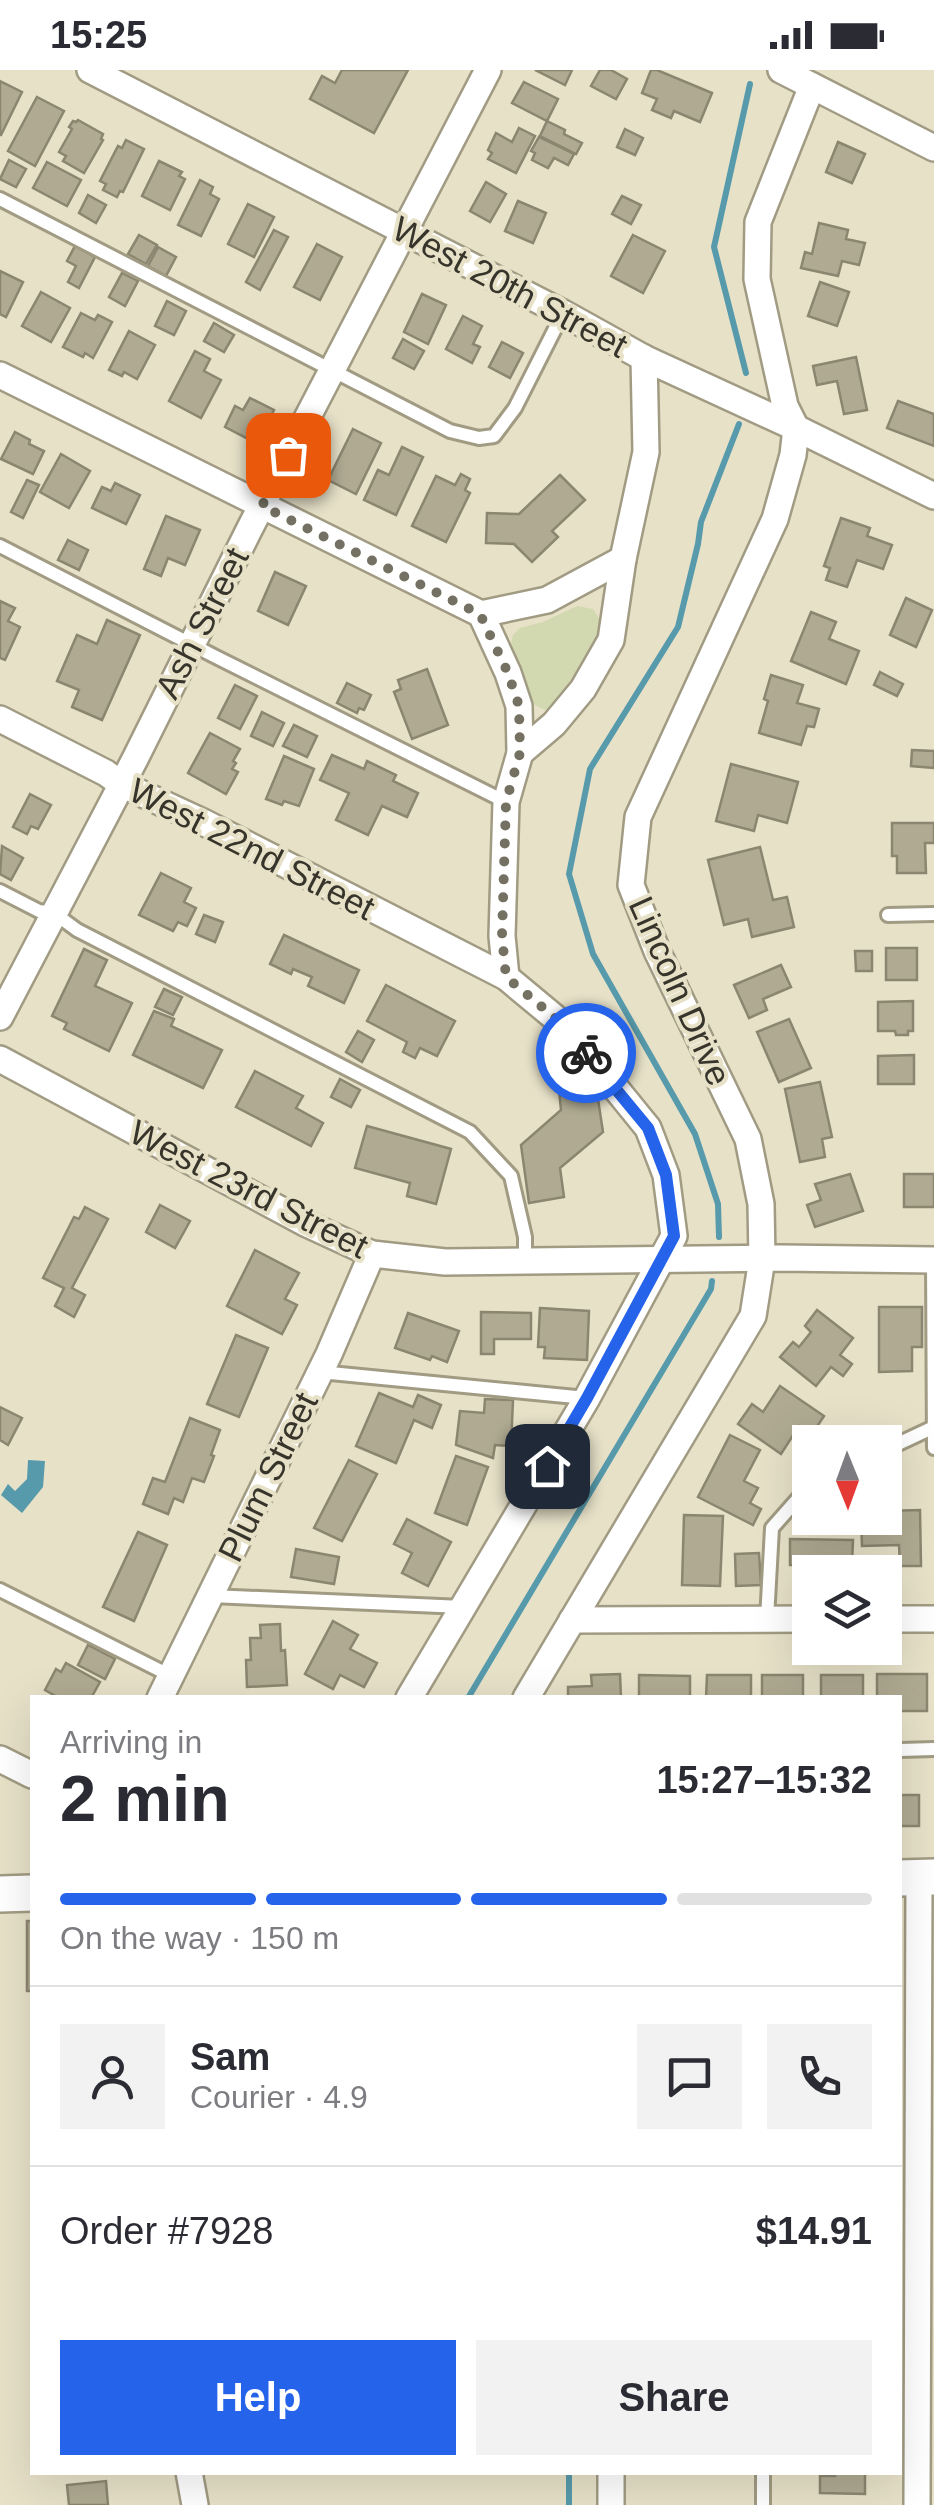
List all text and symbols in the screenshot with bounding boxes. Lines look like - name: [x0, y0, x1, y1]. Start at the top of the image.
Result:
- text: 15:25: [50, 14, 147, 56]
- street label: West 20th Street: [386, 208, 634, 365]
- pin: [246, 413, 331, 498]
- icon: bag: [261, 428, 316, 483]
- street label: Ash Street: [147, 541, 256, 704]
- street label: West 22nd Street: [123, 770, 382, 927]
- street label: Lincoln Drive: [621, 890, 739, 1091]
- courier: [536, 1003, 636, 1103]
- icon: bike: [559, 1026, 614, 1081]
- street label: West 23rd Street: [124, 1112, 375, 1266]
- street label: Plum Street: [210, 1386, 325, 1568]
- pin: [505, 1424, 590, 1509]
- north arrow: [792, 1425, 902, 1535]
- map controls: [792, 1425, 902, 1665]
- icon: home: [520, 1439, 575, 1494]
- button: layers: [792, 1555, 902, 1665]
- text: Arriving in: [60, 1724, 202, 1760]
- text: 15:27–15:32: [656, 1759, 872, 1801]
- text: 2 min: [60, 1762, 230, 1835]
- text: On the way · 150 m: [60, 1920, 339, 1956]
- button: person: [60, 2024, 165, 2129]
- button: chat: [637, 2024, 742, 2129]
- button: phone: [767, 2024, 872, 2129]
- text: Sam: [190, 2036, 270, 2078]
- text: Courier · 4.9: [190, 2079, 368, 2115]
- text: Order #7928: [60, 2210, 273, 2252]
- text: $14.91: [756, 2210, 872, 2252]
- button: Help: [60, 2340, 456, 2455]
- button: Share: [476, 2340, 872, 2455]

